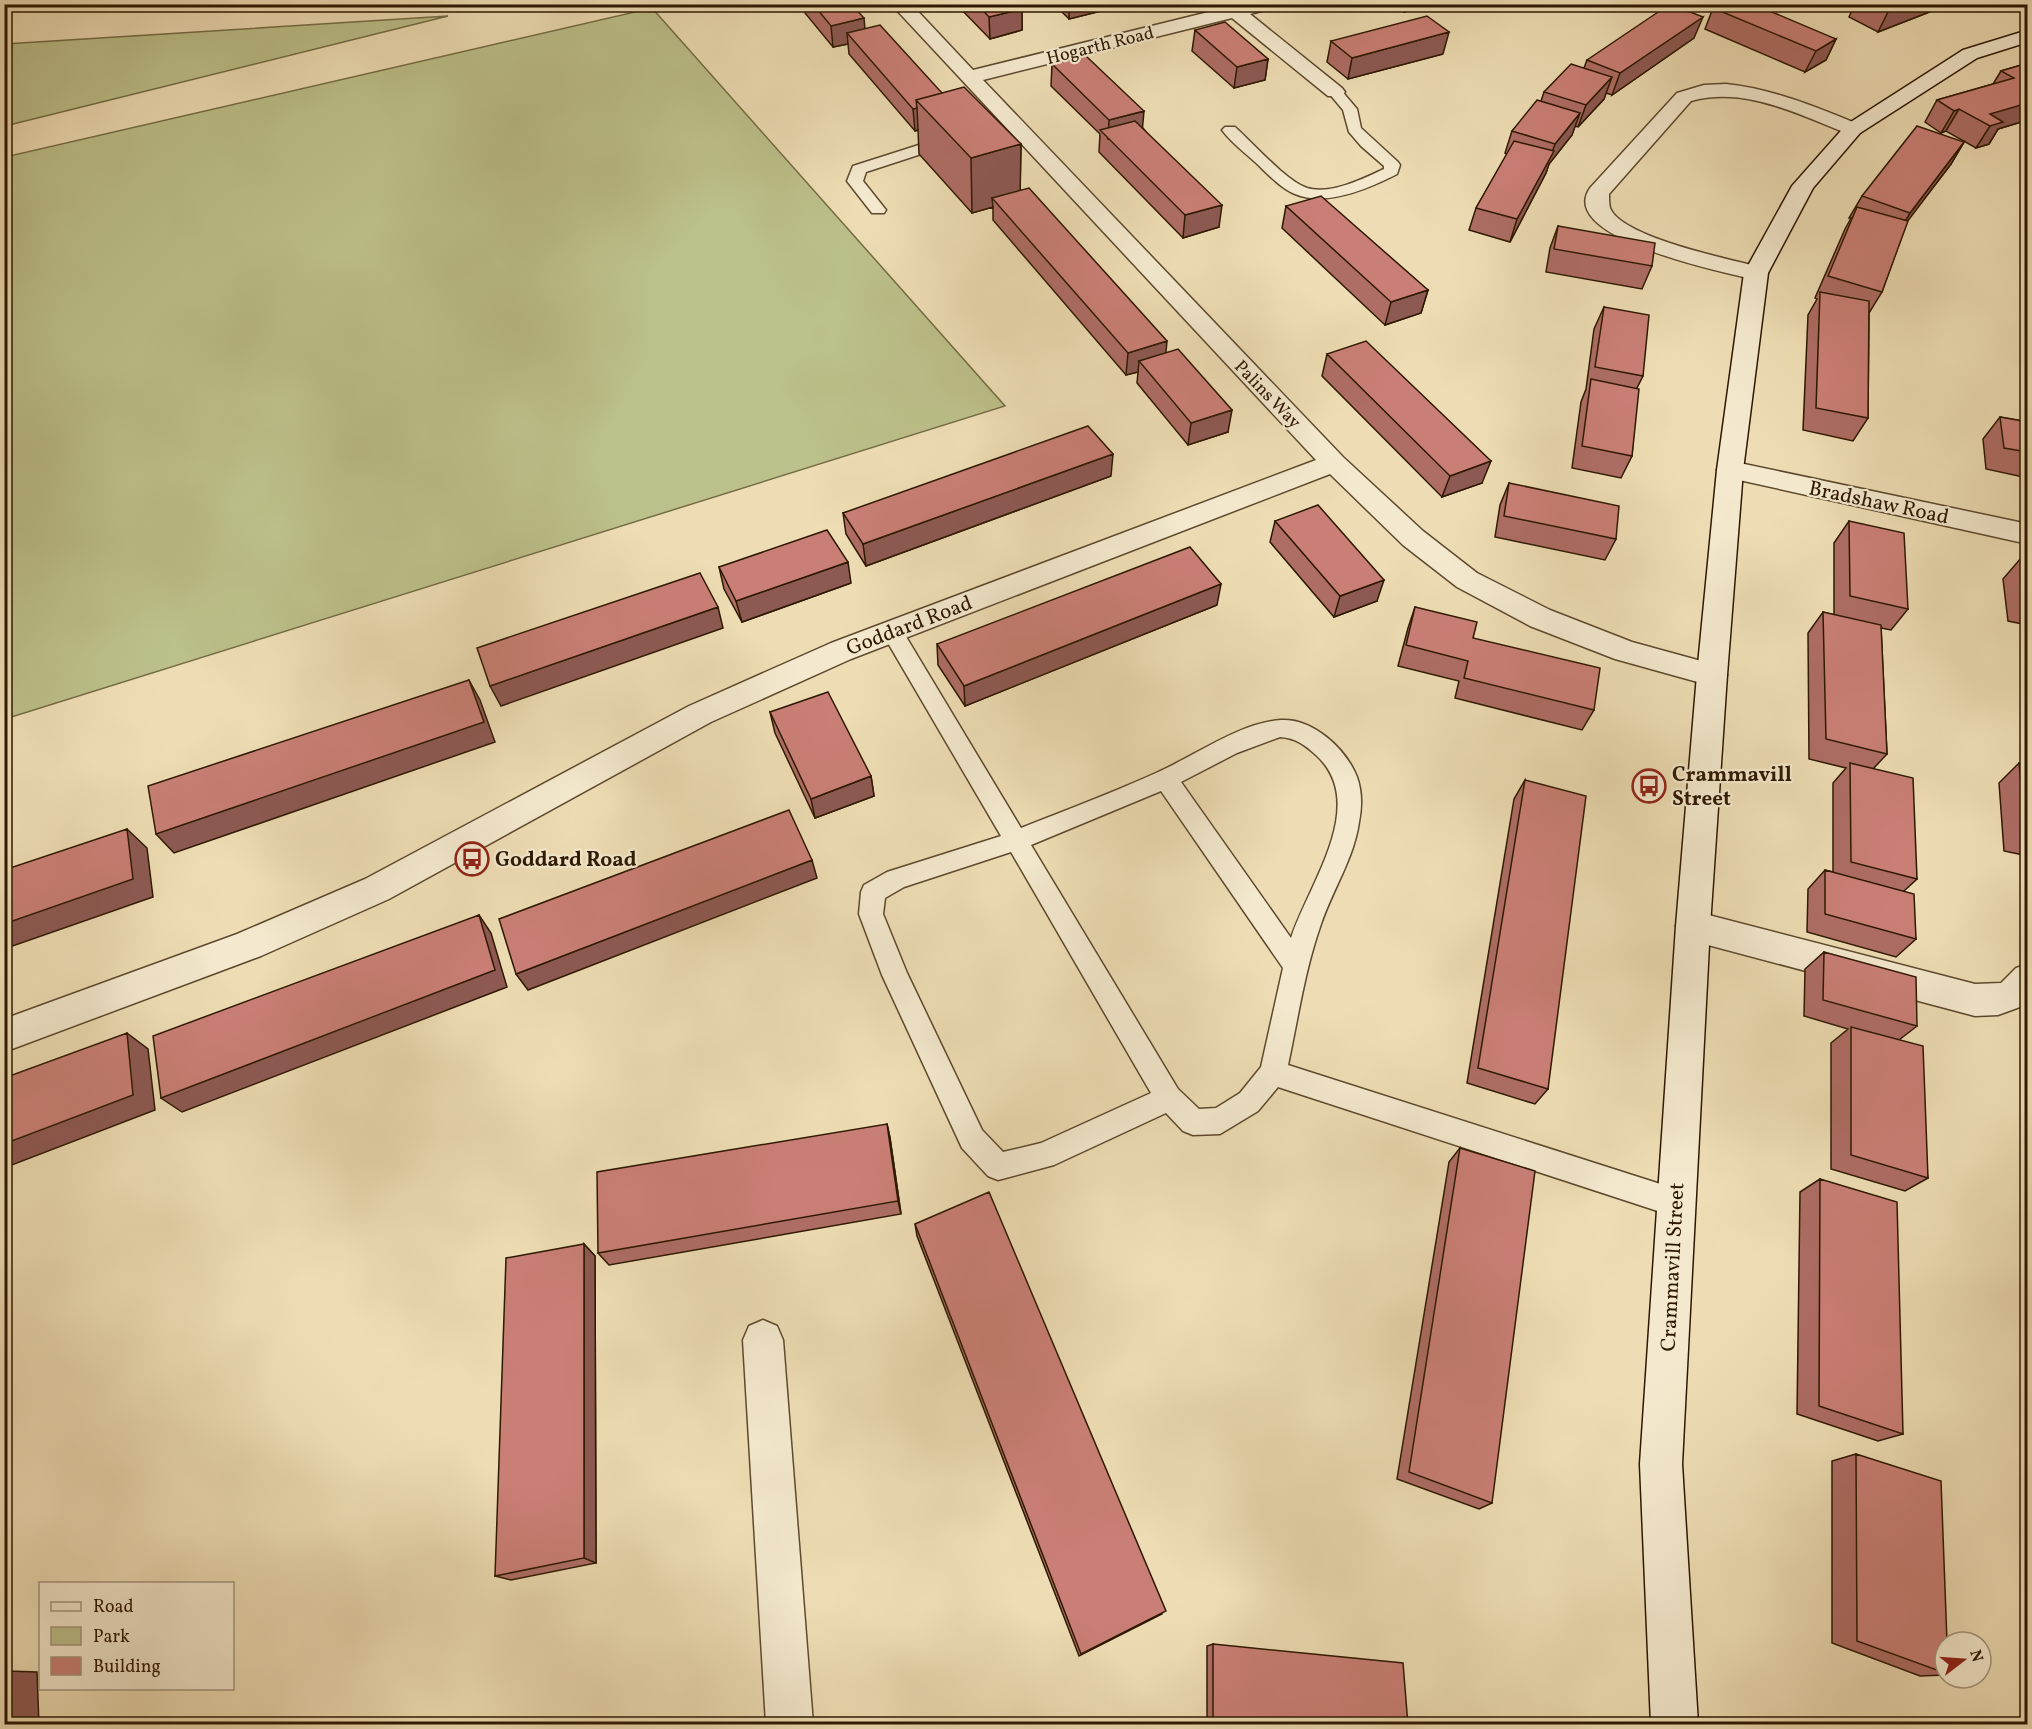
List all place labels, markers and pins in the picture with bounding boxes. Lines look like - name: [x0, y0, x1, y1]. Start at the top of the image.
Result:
- place label: Crammavill Street: [1672, 761, 1792, 814]
- bus stop icon: Crammavill Street: [1631, 768, 1667, 804]
- bus stop icon: Goddard Road: [454, 841, 490, 877]
- place label: Goddard Road: [495, 846, 637, 875]

